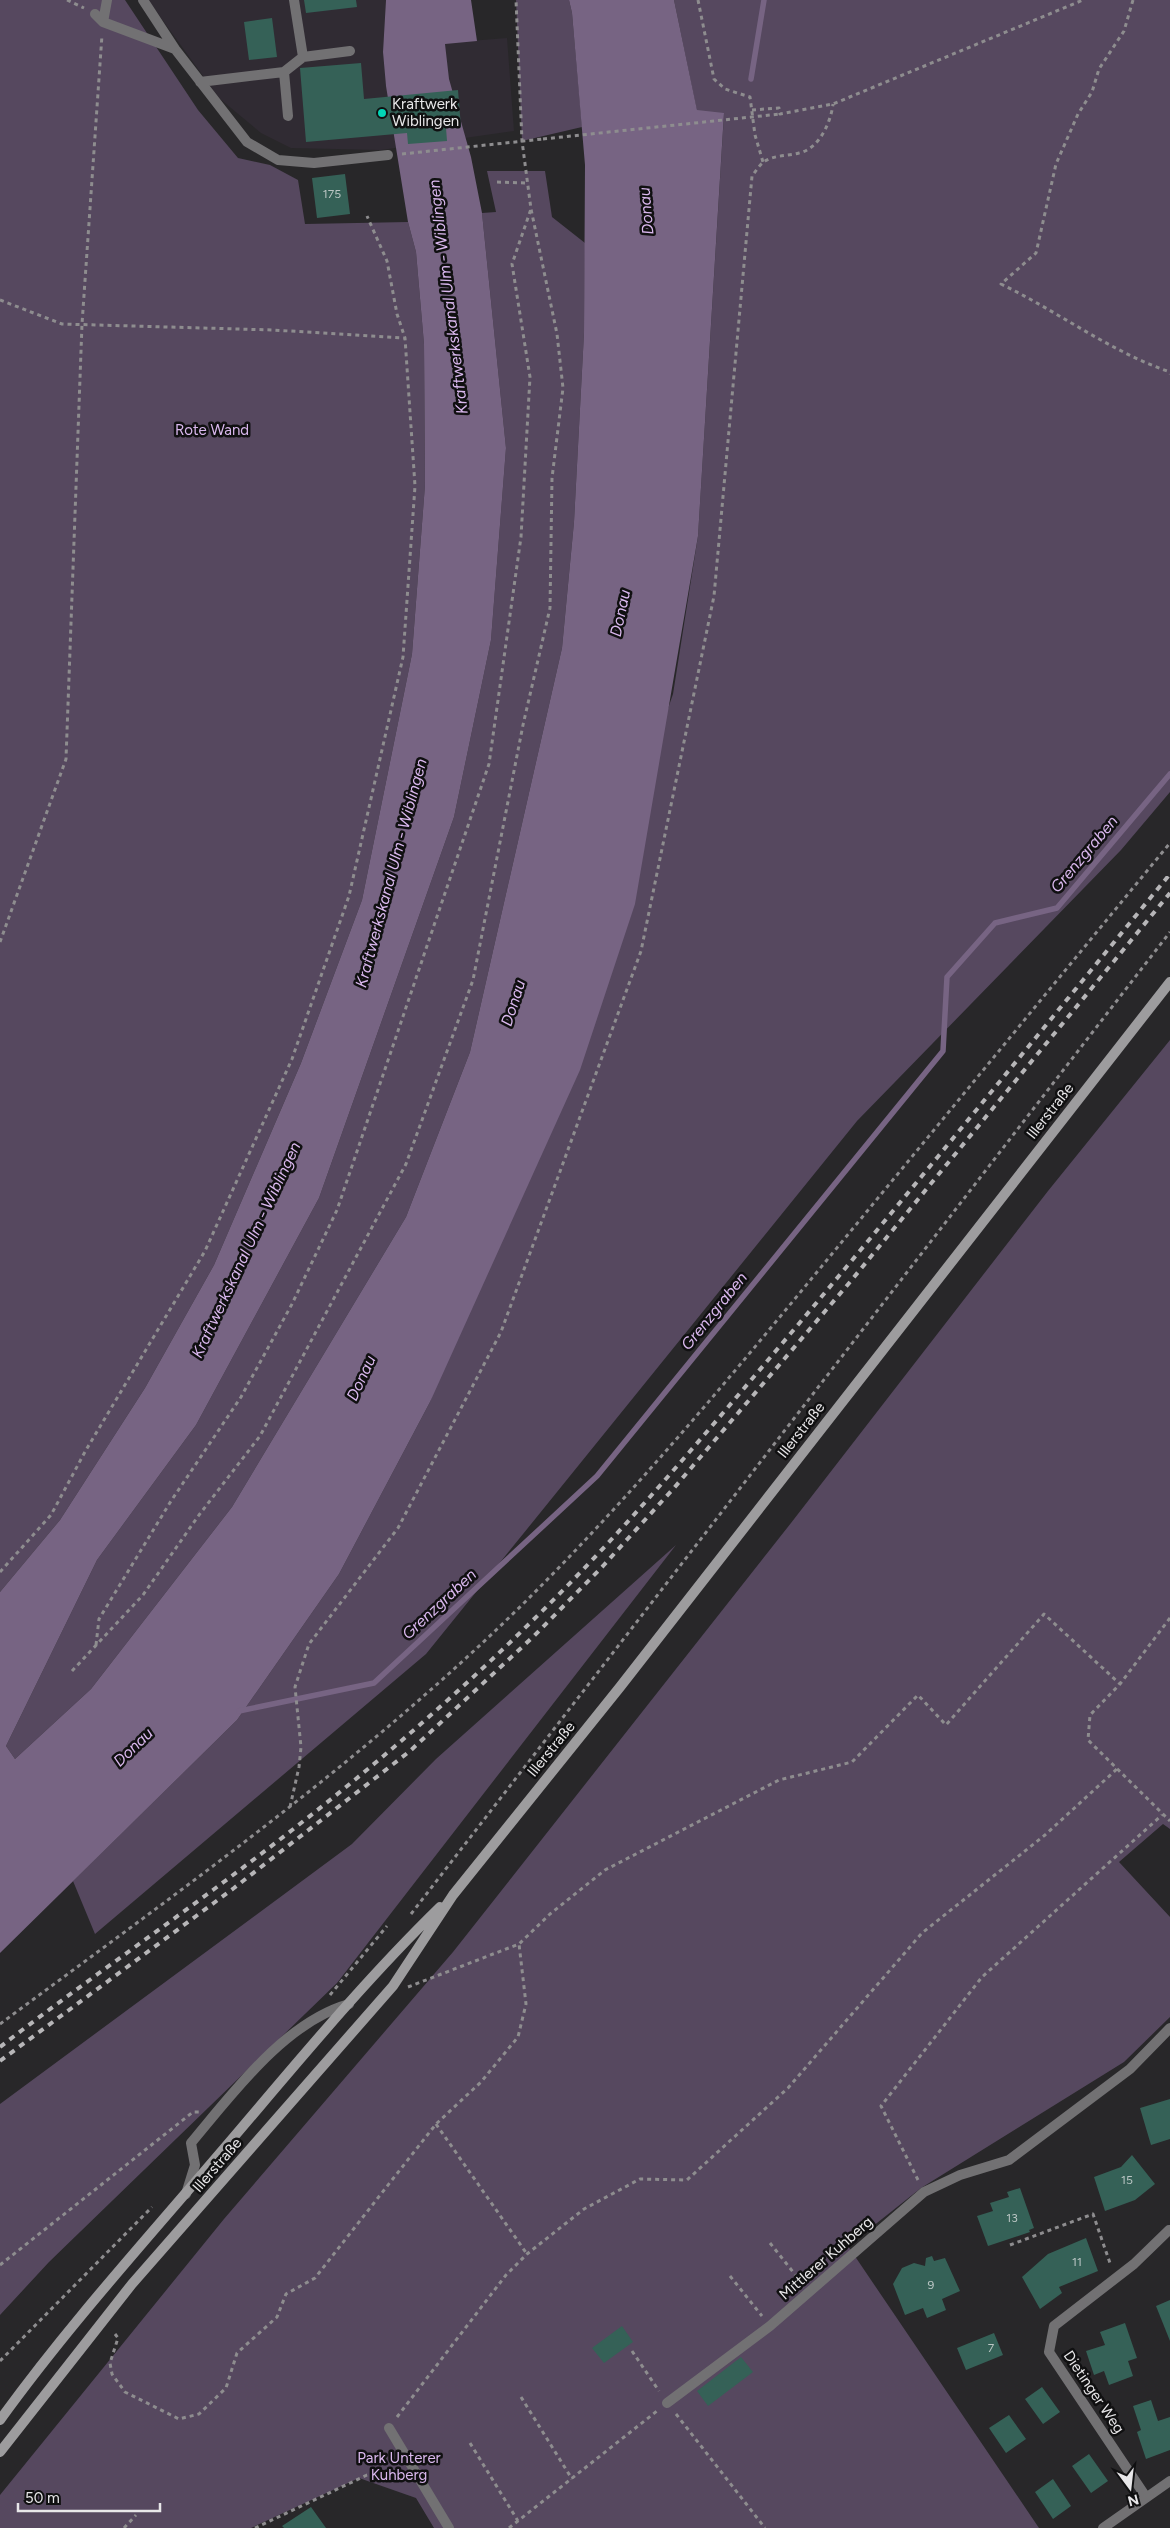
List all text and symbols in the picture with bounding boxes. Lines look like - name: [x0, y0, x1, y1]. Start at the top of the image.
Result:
- place label: Kraftwerk Wiblingen: [392, 95, 459, 130]
- marker: Kraftwerk Wiblingen: [376, 107, 388, 119]
- water label: Kraftwerkskanal Ulm - Wiblingen: [424, 179, 472, 415]
- water label: Donau: [634, 186, 658, 236]
- house number: 175: [323, 187, 341, 201]
- park label: Rote Wand: [175, 421, 249, 439]
- water label: Donau: [606, 588, 634, 638]
- water label: Kraftwerkskanal Ulm - Wiblingen: [351, 756, 431, 989]
- water label: Grenzgraben: [1046, 812, 1122, 896]
- water label: Donau: [497, 977, 529, 1029]
- street label: Illerstraße: [1023, 1079, 1077, 1143]
- water label: Kraftwerkskanal Ulm - Wiblingen: [187, 1139, 305, 1361]
- water label: Grenzgraben: [677, 1268, 751, 1354]
- water label: Donau: [342, 1352, 380, 1404]
- street label: Illerstraße: [774, 1398, 828, 1462]
- water label: Grenzgraben: [398, 1565, 480, 1643]
- street label: Illerstraße: [523, 1718, 579, 1780]
- water label: Donau: [109, 1724, 157, 1770]
- street label: Illerstraße: [189, 2134, 245, 2196]
- house number: 15: [1121, 2173, 1133, 2187]
- house number: 13: [1006, 2211, 1018, 2225]
- street label: Mittlerer Kuhberg: [776, 2213, 876, 2303]
- house number: 11: [1072, 2255, 1082, 2269]
- house number: 9: [928, 2278, 935, 2292]
- house number: 7: [988, 2341, 995, 2355]
- street label: Dietinger Weg: [1060, 2347, 1128, 2437]
- park label: Park Unterer Kuhberg: [357, 2449, 441, 2484]
- north arrow: [1105, 2463, 1155, 2513]
- scale bar: [18, 2480, 160, 2512]
- text: 50 m: [25, 2489, 60, 2507]
- text: N: [1126, 2490, 1141, 2510]

